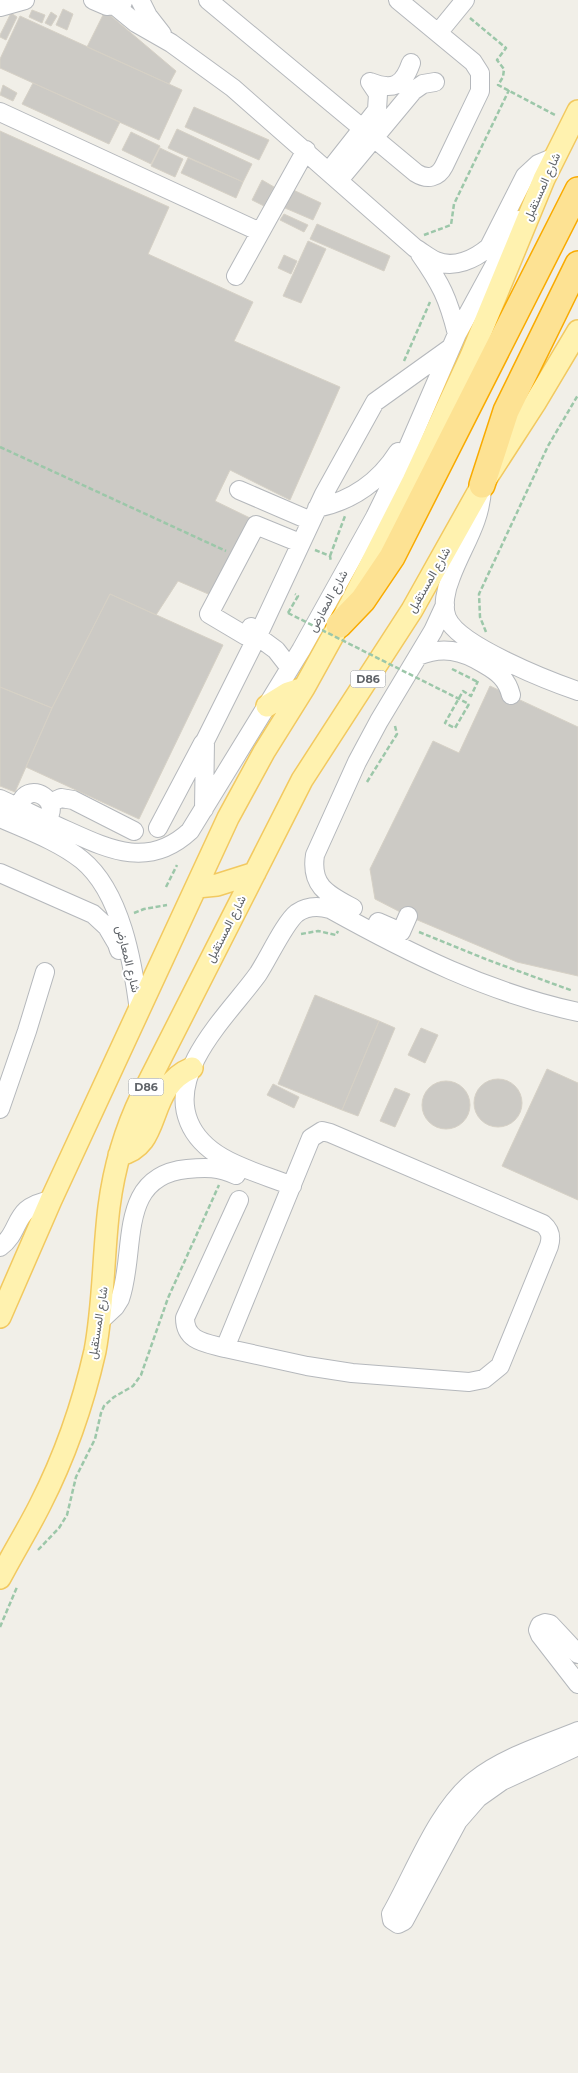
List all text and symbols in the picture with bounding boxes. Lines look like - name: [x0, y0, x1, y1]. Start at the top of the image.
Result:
- street label: شارع المستقبل: [520, 150, 565, 224]
- street label: شارع المستقبل: [404, 544, 455, 616]
- street label: شارع المعارض: [304, 567, 352, 635]
- road number: D86: [350, 671, 386, 688]
- street label: شارع المستقبل: [202, 893, 251, 966]
- street label: شارع المعارض: [111, 924, 144, 994]
- road number: D86: [128, 1078, 164, 1096]
- street label: شارع المستقبل: [84, 1286, 113, 1361]

